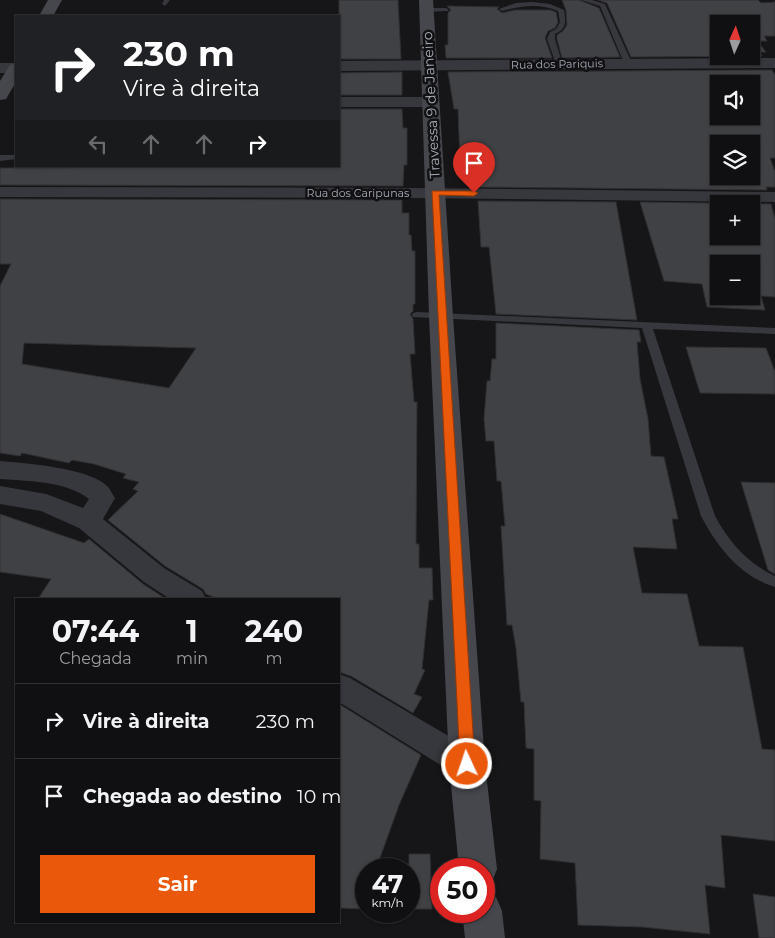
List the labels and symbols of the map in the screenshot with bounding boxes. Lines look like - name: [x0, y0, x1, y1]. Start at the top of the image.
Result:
- north arrow: [710, 15, 760, 65]
- street label: Travessa 9 de Janeiro: [418, 31, 444, 179]
- street label: Rua dos Pariquis: [511, 56, 604, 72]
- pin: [453, 142, 495, 193]
- street label: Rua dos Caripunas: [307, 186, 410, 200]
- position arrow: [440, 737, 492, 789]
- speed limit sign: 50: [430, 858, 495, 923]

